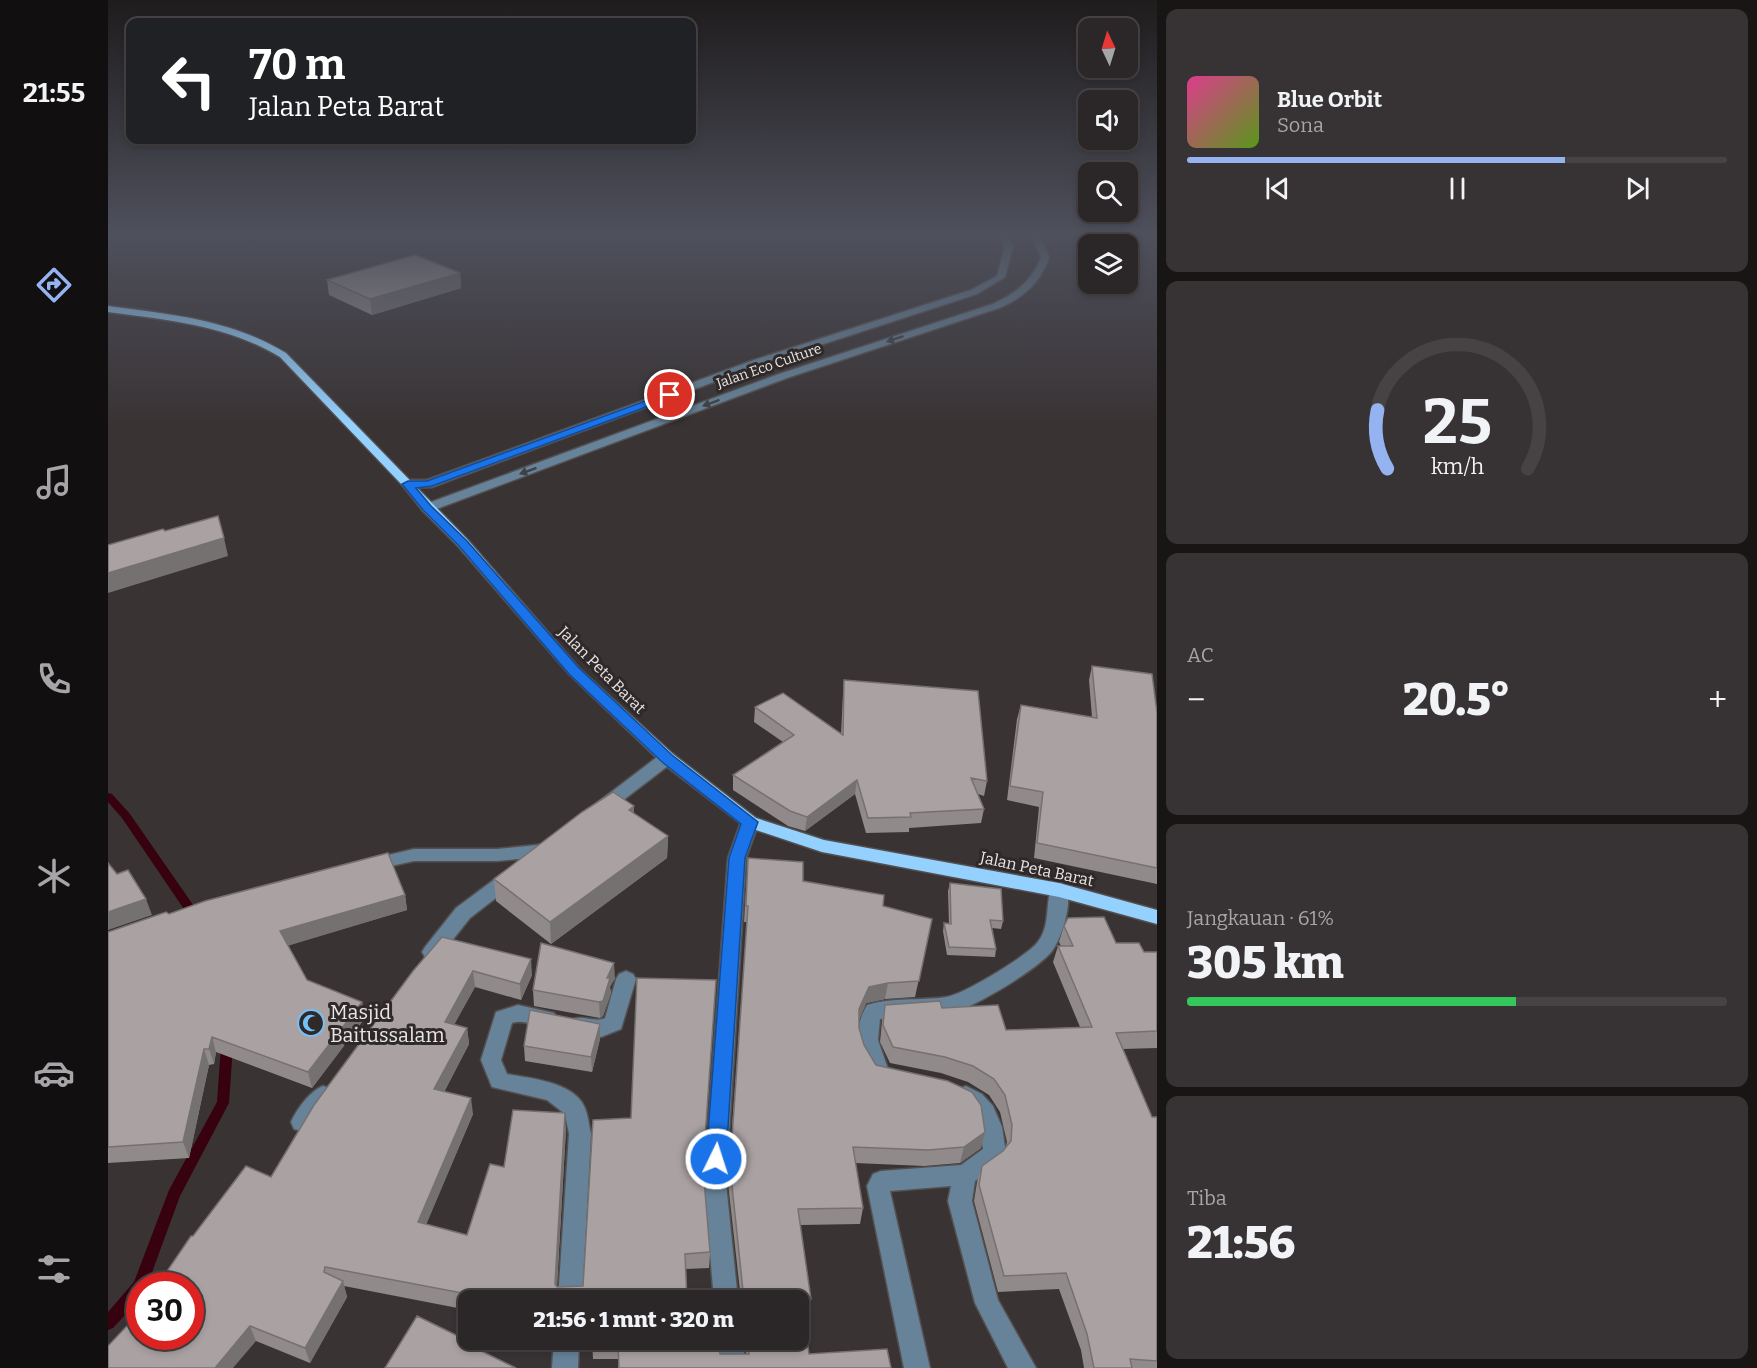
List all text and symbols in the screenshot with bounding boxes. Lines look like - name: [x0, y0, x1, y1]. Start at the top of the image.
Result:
- north arrow: [1078, 18, 1138, 78]
- map controls: [1078, 18, 1138, 294]
- text: 70 m: [249, 40, 345, 90]
- icon: left: [150, 42, 228, 120]
- text: 21:55: [23, 77, 85, 109]
- text: Blue Orbit: [1277, 86, 1382, 113]
- button: sound: [1078, 90, 1138, 150]
- text: Jalan Peta Barat: [249, 91, 444, 123]
- text: Sona: [1277, 113, 1324, 137]
- button: search: [1078, 162, 1138, 222]
- icon: previous: [1261, 172, 1294, 205]
- icon: pause: [1441, 172, 1474, 205]
- icon: next: [1621, 172, 1654, 205]
- button: layers: [1078, 234, 1138, 294]
- icon: directions: [33, 264, 75, 306]
- one-way arrow: [886, 335, 904, 345]
- street label: Jalan Eco Culture: [713, 340, 824, 392]
- pin: [644, 369, 695, 420]
- icon: arrive: [653, 378, 686, 411]
- text: 25: [1422, 385, 1492, 460]
- one-way arrow: [702, 398, 720, 408]
- text: km/h: [1430, 455, 1484, 481]
- icon: music: [33, 461, 75, 503]
- one-way arrow: [519, 466, 537, 476]
- street label: Jalan Peta Barat: [554, 622, 650, 718]
- text: AC: [1187, 643, 1214, 667]
- icon: phone: [33, 658, 75, 700]
- text: 20.5°: [1403, 673, 1511, 727]
- text: −: [1187, 680, 1205, 720]
- text: +: [1708, 680, 1727, 720]
- street label: Jalan Peta Barat: [978, 847, 1096, 890]
- icon: climate: [33, 855, 75, 897]
- text: Jangkauan · 61%: [1187, 906, 1334, 930]
- text: 305 km: [1187, 936, 1344, 990]
- place label: Masjid Baitussalam: [330, 1000, 445, 1047]
- mosque icon: Masjid Baitussalam: [296, 1008, 326, 1038]
- icon: car: [33, 1052, 75, 1094]
- position arrow: [684, 1127, 748, 1191]
- text: Tiba: [1187, 1186, 1227, 1210]
- text: 21:56: [1187, 1216, 1295, 1270]
- icon: filters: [33, 1248, 75, 1290]
- speed limit sign: 30: [126, 1272, 204, 1350]
- text: 21:56 · 1 mnt · 320 m: [533, 1306, 734, 1333]

